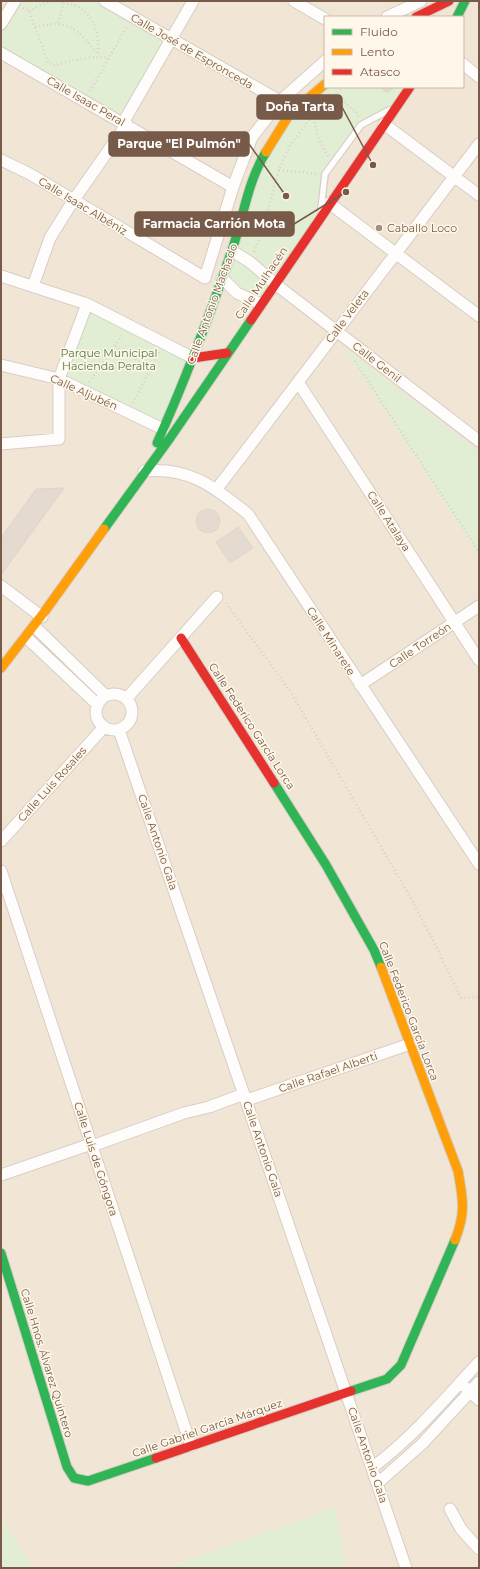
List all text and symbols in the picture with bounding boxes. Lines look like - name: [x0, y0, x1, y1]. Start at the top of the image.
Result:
- street label: Calle José de Espronceda: [128, 10, 256, 92]
- legend: [324, 16, 464, 88]
- text: Fluido: [360, 24, 398, 39]
- text: Lento: [360, 44, 395, 59]
- text: Atasco: [360, 64, 400, 79]
- street label: Calle Isaac Peral: [44, 73, 128, 129]
- callout: Doña Tarta: [257, 95, 342, 119]
- text: Doña Tarta: [265, 99, 335, 114]
- callout: Parque "El Pulmón": [109, 132, 249, 156]
- text: Parque "El Pulmón": [117, 136, 241, 151]
- street label: Calle Isaac Albéniz: [36, 174, 130, 238]
- callout: Farmacia Carrión Mota: [135, 212, 294, 236]
- text: Farmacia Carrión Mota: [143, 216, 285, 231]
- place label: Caballo Loco: [387, 221, 457, 235]
- marker: Caballo Loco: [374, 223, 384, 233]
- street label: Calle Antonio Machado: [184, 242, 240, 366]
- street label: Calle Mulhacén: [232, 244, 290, 322]
- street label: Calle Veleta: [322, 286, 372, 346]
- street label: Calle Genil: [350, 339, 404, 385]
- park label: Parque Municipal Hacienda Peralta: [60, 346, 158, 373]
- street label: Calle Aljubén: [48, 371, 120, 413]
- street label: Calle Atalaya: [364, 488, 414, 554]
- street label: Calle Minarete: [304, 604, 359, 678]
- street label: Calle Torreón: [386, 619, 454, 671]
- street label: Calle Federico García Lorca: [206, 660, 298, 792]
- street label: Calle Luis Rosales: [15, 743, 90, 824]
- street label: Calle Antonio Gala: [135, 792, 181, 892]
- street label: Calle Federico García Lorca: [376, 939, 442, 1083]
- street label: Calle Rafael Alberti: [277, 1049, 379, 1095]
- street label: Calle Antonio Gala: [240, 1099, 286, 1199]
- street label: Calle Luis de Góngora: [71, 1100, 121, 1218]
- street label: Calle Hnos. Álvarez Quintero: [18, 1287, 76, 1439]
- street label: Calle Gabriel García Márquez: [130, 1396, 284, 1460]
- street label: Calle Antonio Gala: [345, 1405, 391, 1505]

